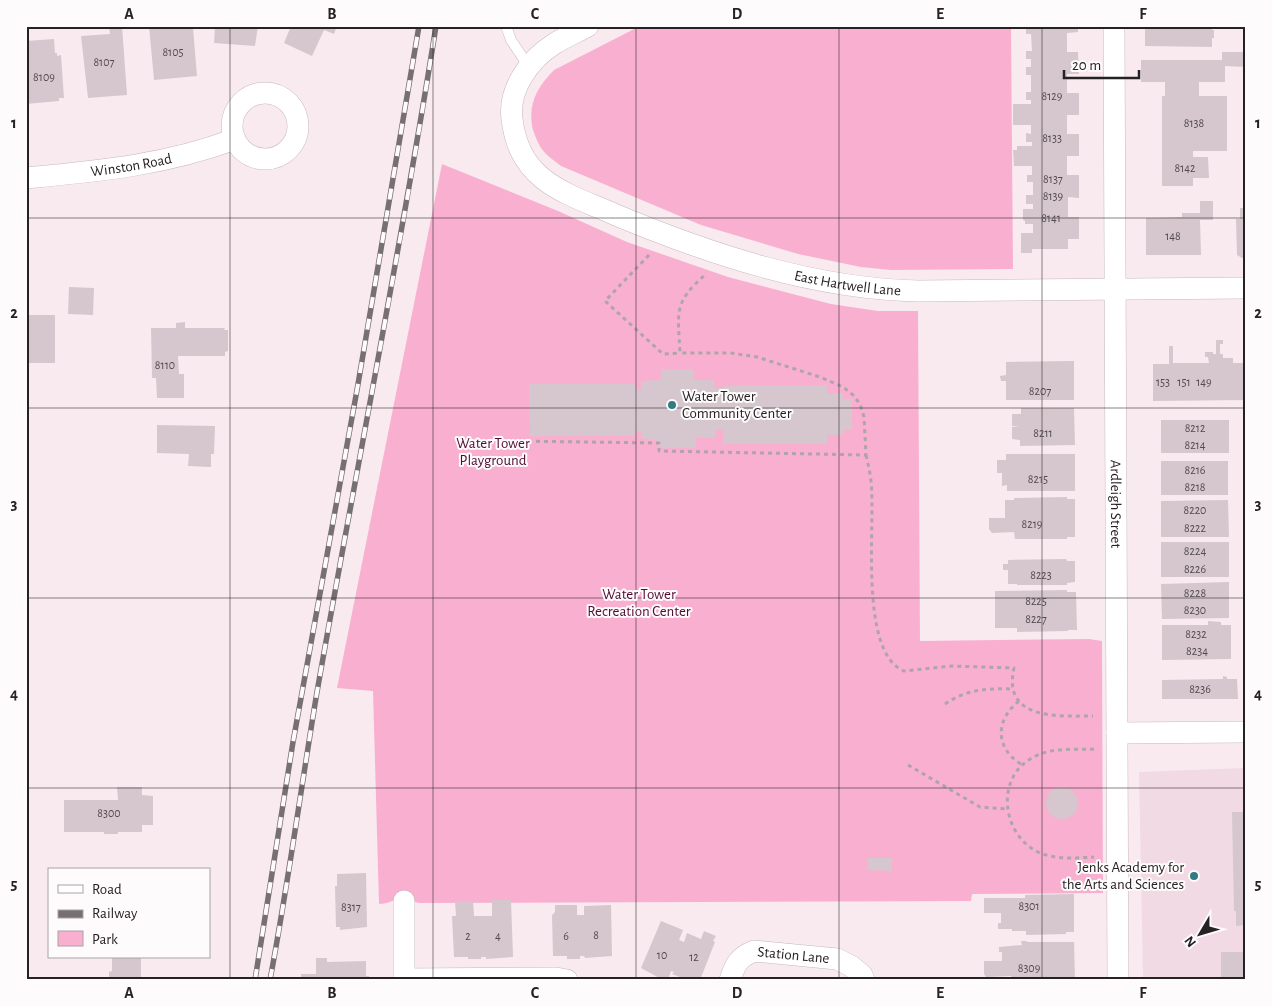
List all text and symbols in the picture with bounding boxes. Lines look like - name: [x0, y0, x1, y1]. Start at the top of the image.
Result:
- text: A: [124, 6, 134, 22]
- text: B: [327, 6, 337, 22]
- text: C: [531, 6, 540, 22]
- text: D: [732, 6, 743, 22]
- text: E: [936, 6, 944, 22]
- text: F: [1139, 6, 1147, 22]
- house number: 8105: [162, 46, 184, 58]
- scale bar: [1064, 48, 1140, 80]
- house number: 8107: [93, 56, 115, 68]
- text: 20 m: [1072, 58, 1101, 73]
- house number: 8109: [33, 71, 55, 83]
- house number: 8129: [1042, 90, 1063, 102]
- text: 1: [11, 115, 17, 131]
- text: 1: [1255, 115, 1261, 131]
- house number: 8138: [1184, 117, 1205, 129]
- house number: 8133: [1042, 132, 1062, 144]
- street label: Winston Road: [90, 151, 173, 179]
- house number: 8142: [1174, 162, 1196, 174]
- house number: 8137: [1043, 173, 1063, 185]
- house number: 8139: [1043, 190, 1064, 202]
- house number: 8141: [1041, 212, 1061, 224]
- house number: 148: [1165, 230, 1181, 242]
- street label: East Hartwell Lane: [793, 267, 901, 298]
- text: 2: [10, 305, 18, 321]
- text: 2: [1254, 305, 1262, 321]
- house number: 8110: [155, 359, 175, 371]
- house number: 153: [1156, 376, 1170, 388]
- house number: 151: [1177, 376, 1191, 388]
- house number: 149: [1196, 376, 1212, 388]
- house number: 8207: [1029, 385, 1051, 397]
- place label: Water Tower Community Center: [682, 389, 792, 421]
- marker: Water Tower Community Center: [666, 399, 678, 411]
- house number: 8212: [1185, 422, 1206, 434]
- house number: 8211: [1033, 427, 1053, 439]
- park label: Water Tower Playground: [456, 436, 530, 468]
- house number: 8214: [1184, 439, 1206, 451]
- street label: Ardleigh Street: [1108, 460, 1124, 548]
- house number: 8216: [1185, 464, 1206, 476]
- house number: 8215: [1028, 473, 1048, 485]
- house number: 8218: [1185, 481, 1206, 493]
- text: 3: [11, 496, 18, 512]
- text: 3: [1255, 496, 1262, 512]
- house number: 8220: [1184, 504, 1206, 516]
- house number: 8219: [1022, 518, 1043, 530]
- house number: 8222: [1184, 522, 1207, 534]
- house number: 8224: [1184, 545, 1206, 557]
- house number: 8226: [1184, 563, 1206, 575]
- house number: 8223: [1030, 569, 1052, 581]
- park label: Water Tower Recreation Center: [587, 587, 691, 619]
- house number: 8228: [1184, 587, 1206, 599]
- house number: 8225: [1025, 595, 1047, 607]
- house number: 8230: [1184, 604, 1206, 616]
- house number: 8227: [1025, 613, 1047, 625]
- house number: 8232: [1185, 628, 1207, 640]
- house number: 8234: [1186, 645, 1208, 657]
- house number: 8236: [1189, 683, 1211, 695]
- text: 4: [10, 686, 18, 702]
- text: 4: [1254, 686, 1262, 702]
- house number: 8300: [97, 807, 121, 819]
- place label: Jenks Academy for the Arts and Sciences: [1062, 860, 1184, 892]
- legend: [48, 868, 210, 958]
- marker: Jenks Academy for the Arts and Sciences: [1188, 870, 1200, 882]
- text: 5: [11, 876, 18, 892]
- text: 5: [1255, 876, 1262, 892]
- text: Road: [92, 882, 122, 897]
- house number: 8301: [1018, 900, 1040, 912]
- house number: 8317: [341, 901, 361, 913]
- text: Railway: [92, 906, 138, 921]
- north arrow: [1174, 908, 1224, 958]
- house number: 8: [593, 929, 599, 941]
- house number: 2: [465, 930, 471, 942]
- house number: 4: [495, 930, 501, 942]
- house number: 6: [563, 930, 569, 942]
- text: Park: [92, 932, 118, 947]
- text: N: [1182, 933, 1199, 950]
- street label: Station Lane: [757, 944, 830, 966]
- house number: 10: [657, 949, 667, 961]
- house number: 12: [689, 951, 699, 963]
- house number: 8309: [1018, 962, 1041, 974]
- text: A: [124, 985, 134, 1001]
- text: B: [327, 985, 337, 1001]
- text: C: [531, 985, 540, 1001]
- text: D: [732, 985, 743, 1001]
- text: E: [936, 985, 944, 1001]
- text: F: [1139, 985, 1147, 1001]

